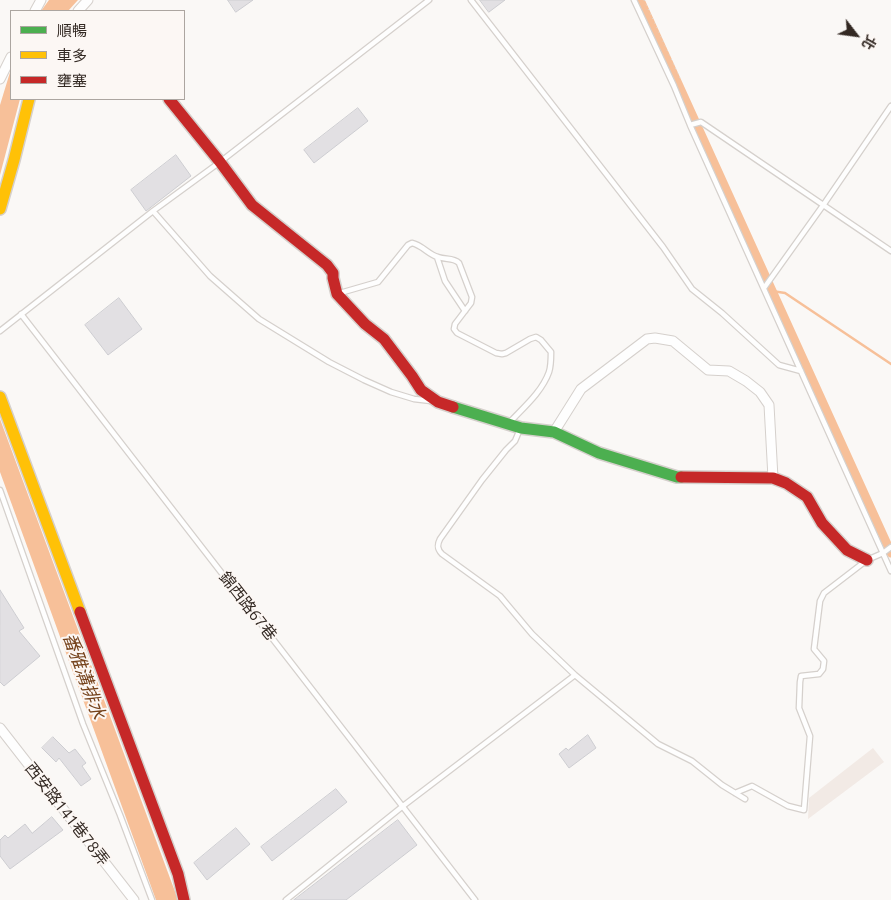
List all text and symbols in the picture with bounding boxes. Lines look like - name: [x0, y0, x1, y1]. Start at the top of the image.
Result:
- legend: [10, 10, 185, 100]
- north arrow: [831, 10, 881, 60]
- text: 順暢: [57, 22, 87, 39]
- text: 北: [859, 32, 879, 53]
- text: 車多: [57, 47, 87, 64]
- text: 壅塞: [57, 72, 87, 89]
- street label: 錦西路67巷: [215, 568, 281, 644]
- water label: 番雅溝排水: [58, 630, 110, 722]
- street label: 西安路141巷78弄: [21, 759, 113, 869]

